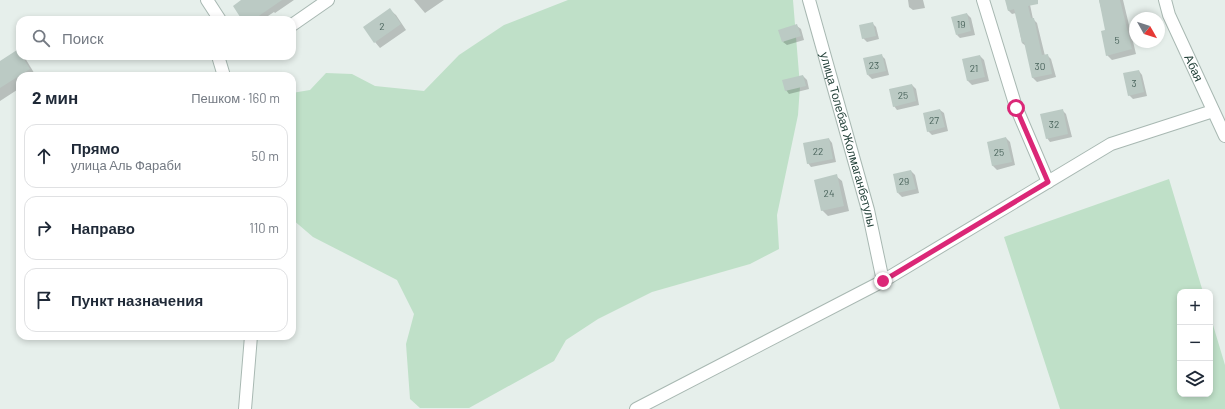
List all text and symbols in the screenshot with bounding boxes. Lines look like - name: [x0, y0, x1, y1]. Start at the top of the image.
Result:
- north arrow: [1129, 12, 1165, 48]
- search box: [16, 16, 296, 60]
- house number: 19: [957, 18, 965, 30]
- house number: 2: [379, 20, 385, 32]
- icon: search: [30, 27, 52, 49]
- text: Поиск: [62, 29, 104, 47]
- house number: 5: [1114, 34, 1120, 46]
- street label: улица Толебая Жолмаганбетулы: [817, 50, 879, 228]
- street label: Абая: [1182, 52, 1207, 83]
- house number: 23: [869, 59, 879, 71]
- house number: 30: [1035, 60, 1045, 72]
- house number: 21: [970, 62, 978, 74]
- house number: 3: [1131, 77, 1137, 89]
- text: 2 мин: [32, 87, 78, 107]
- house number: 25: [898, 89, 908, 101]
- text: Пешком · 160 m: [191, 90, 280, 106]
- route start: [1007, 99, 1025, 117]
- house number: 27: [929, 114, 939, 126]
- house number: 32: [1049, 118, 1059, 130]
- text: Прямо: [71, 139, 120, 157]
- icon: ahead: [33, 145, 55, 167]
- house number: 22: [813, 145, 823, 157]
- house number: 25: [994, 146, 1004, 158]
- text: 50 m: [252, 148, 279, 164]
- text: улица Аль Фараби: [71, 157, 181, 173]
- house number: 29: [899, 175, 909, 187]
- house number: 24: [824, 187, 834, 199]
- icon: right: [33, 217, 55, 239]
- text: Направо: [71, 219, 135, 237]
- text: 110 m: [249, 220, 279, 236]
- route end: [874, 272, 892, 290]
- icon: arrive: [33, 289, 55, 311]
- map controls: [1177, 289, 1213, 397]
- button: +: [1177, 289, 1213, 325]
- text: Пункт назначения: [71, 291, 203, 309]
- button: −: [1177, 325, 1213, 361]
- button: layers: [1177, 361, 1213, 397]

